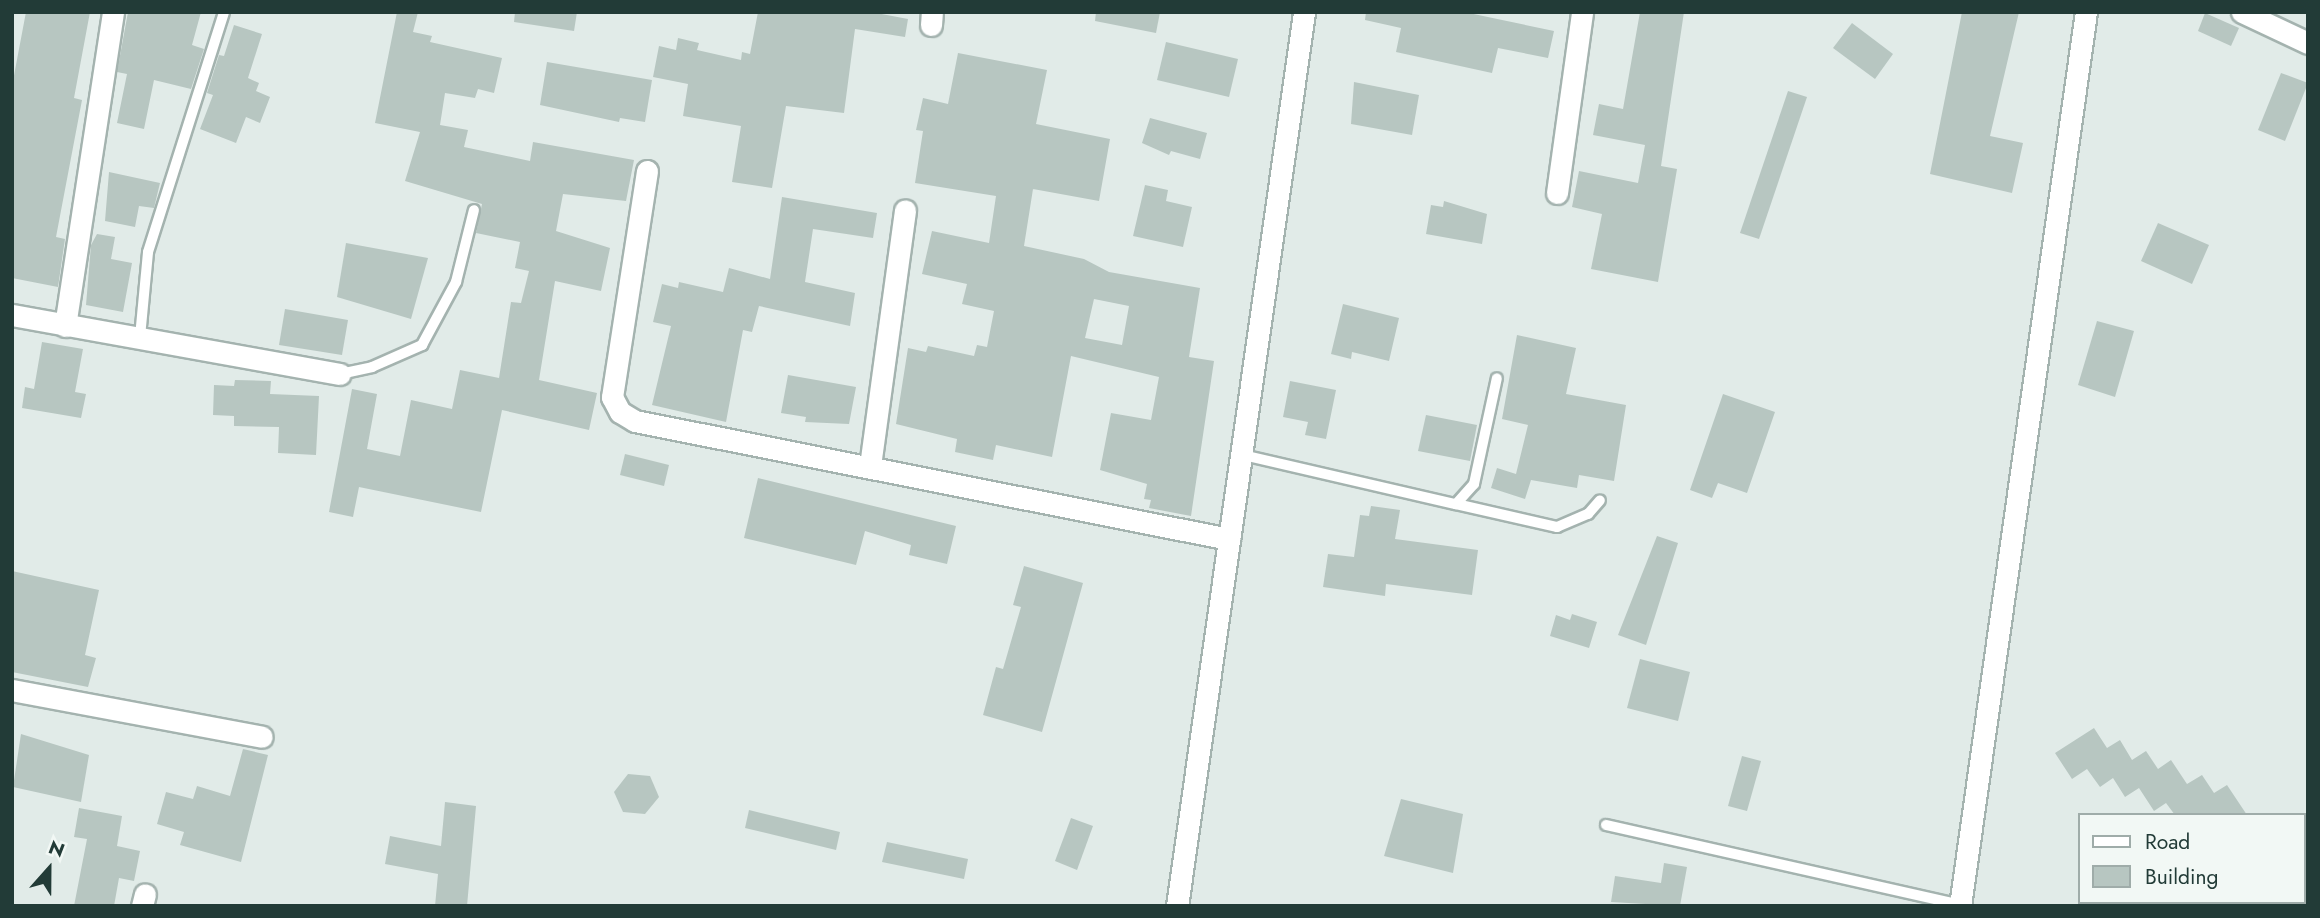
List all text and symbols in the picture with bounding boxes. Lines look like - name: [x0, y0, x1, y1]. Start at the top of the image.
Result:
- legend: [2078, 813, 2306, 904]
- text: Road: [2145, 827, 2190, 857]
- north arrow: [14, 834, 84, 904]
- text: N: [45, 834, 69, 864]
- text: Building: [2145, 862, 2218, 892]

